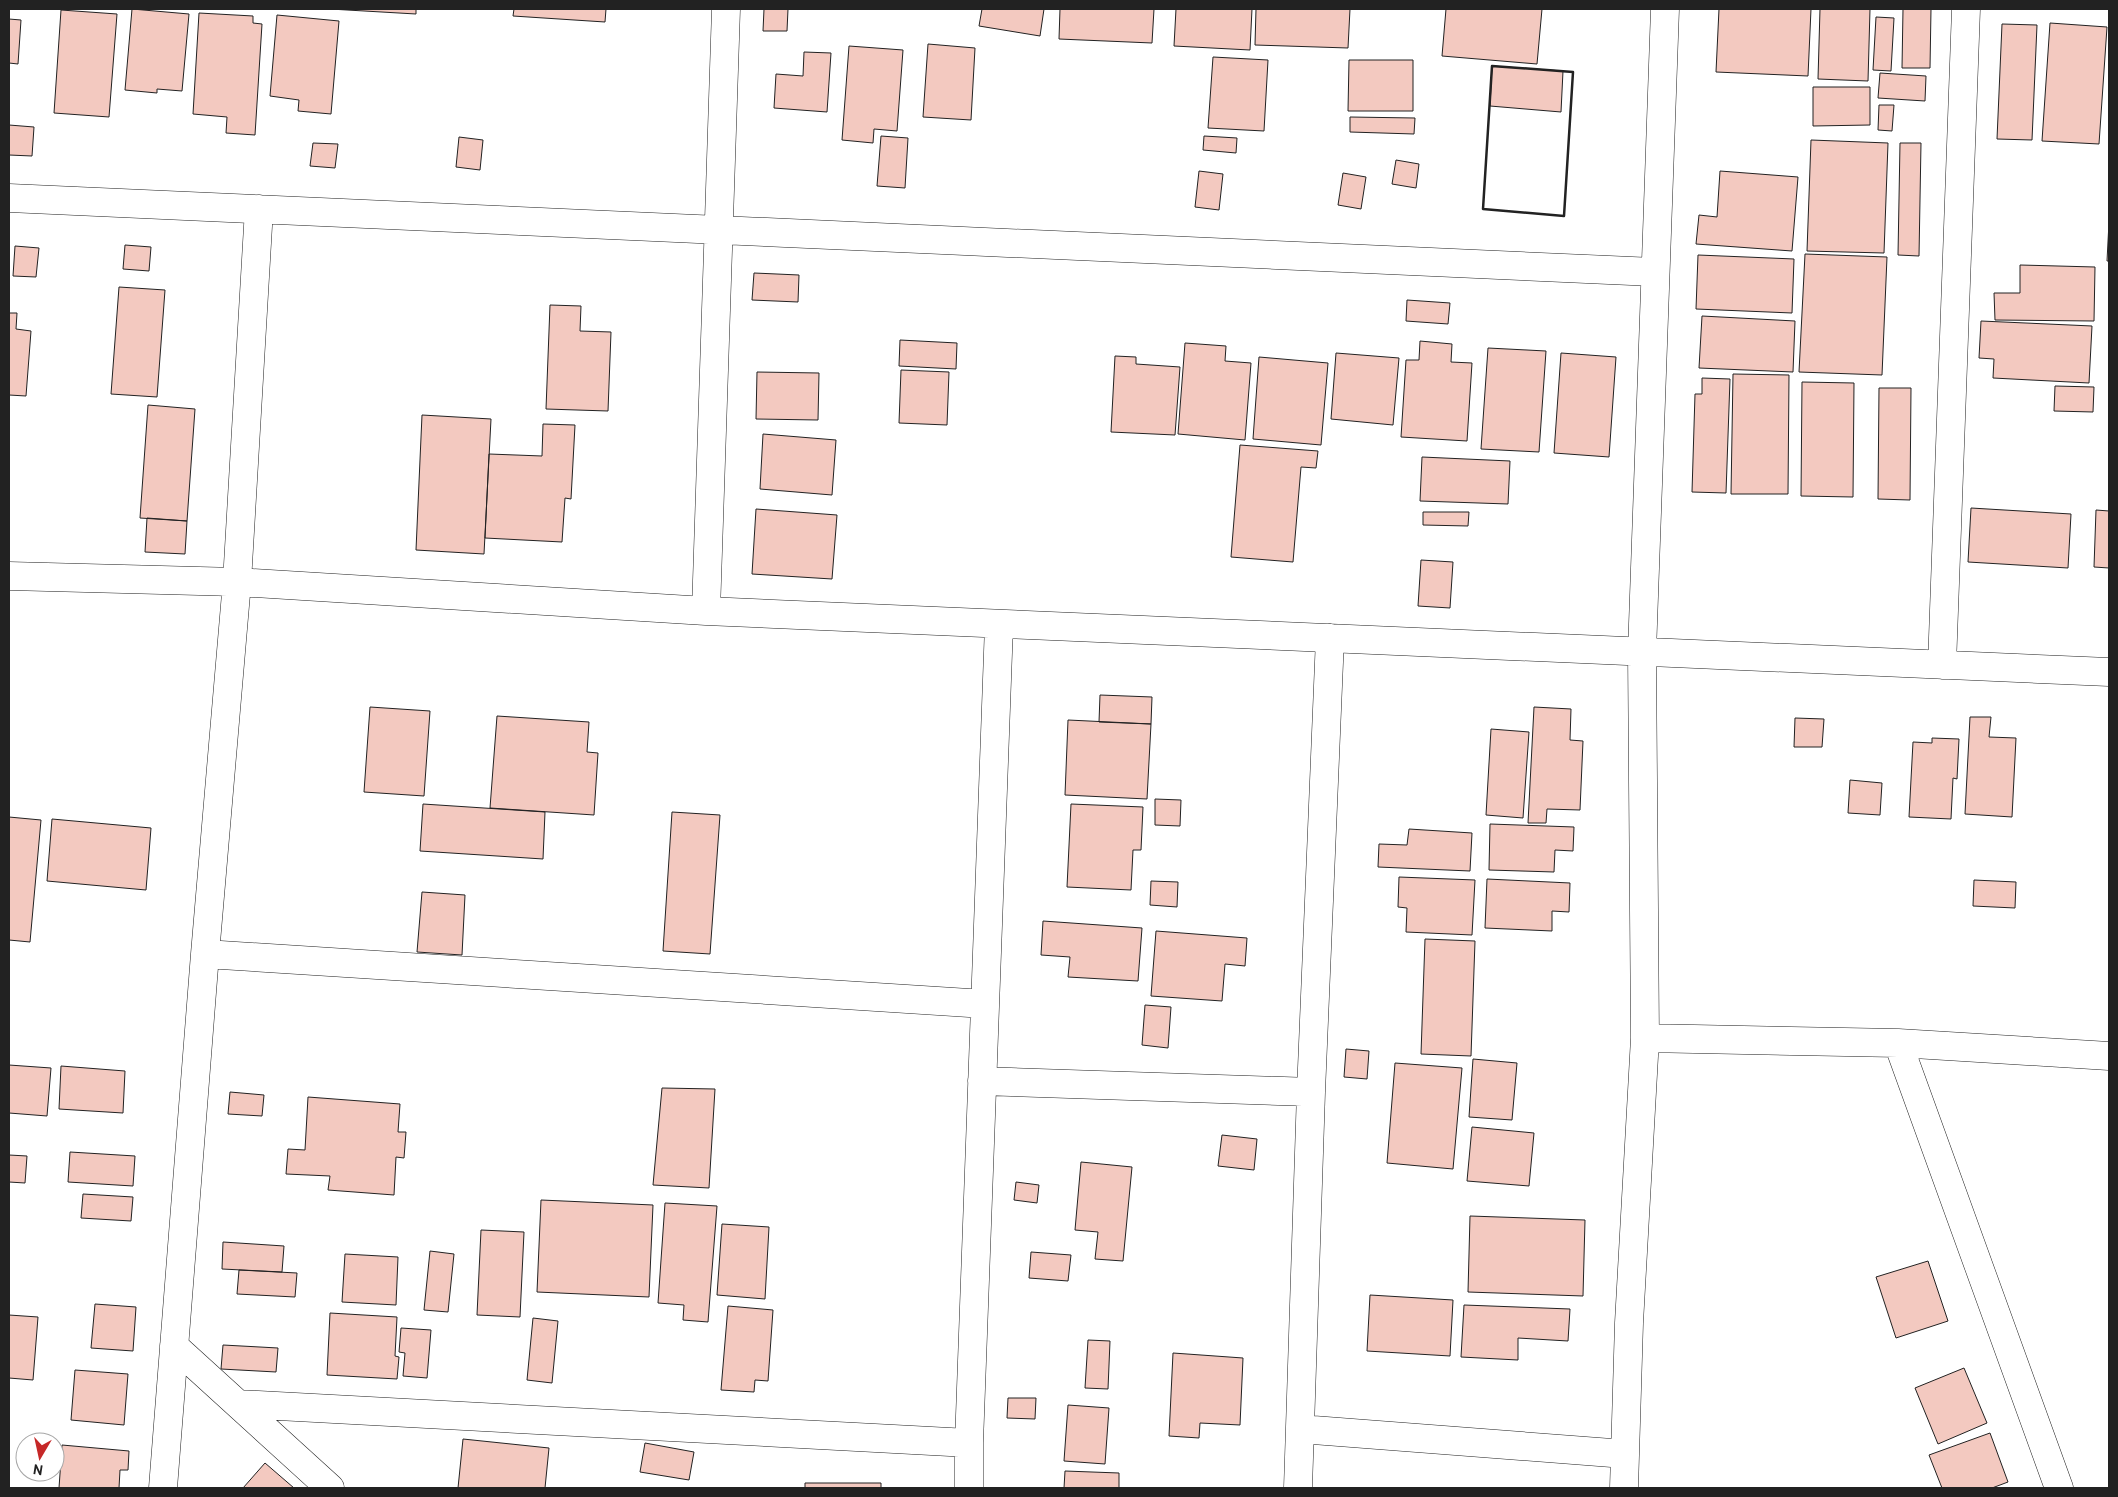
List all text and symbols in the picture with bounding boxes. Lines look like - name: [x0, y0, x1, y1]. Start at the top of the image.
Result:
- north arrow: [15, 1432, 65, 1482]
- text: N: [32, 1459, 45, 1478]

